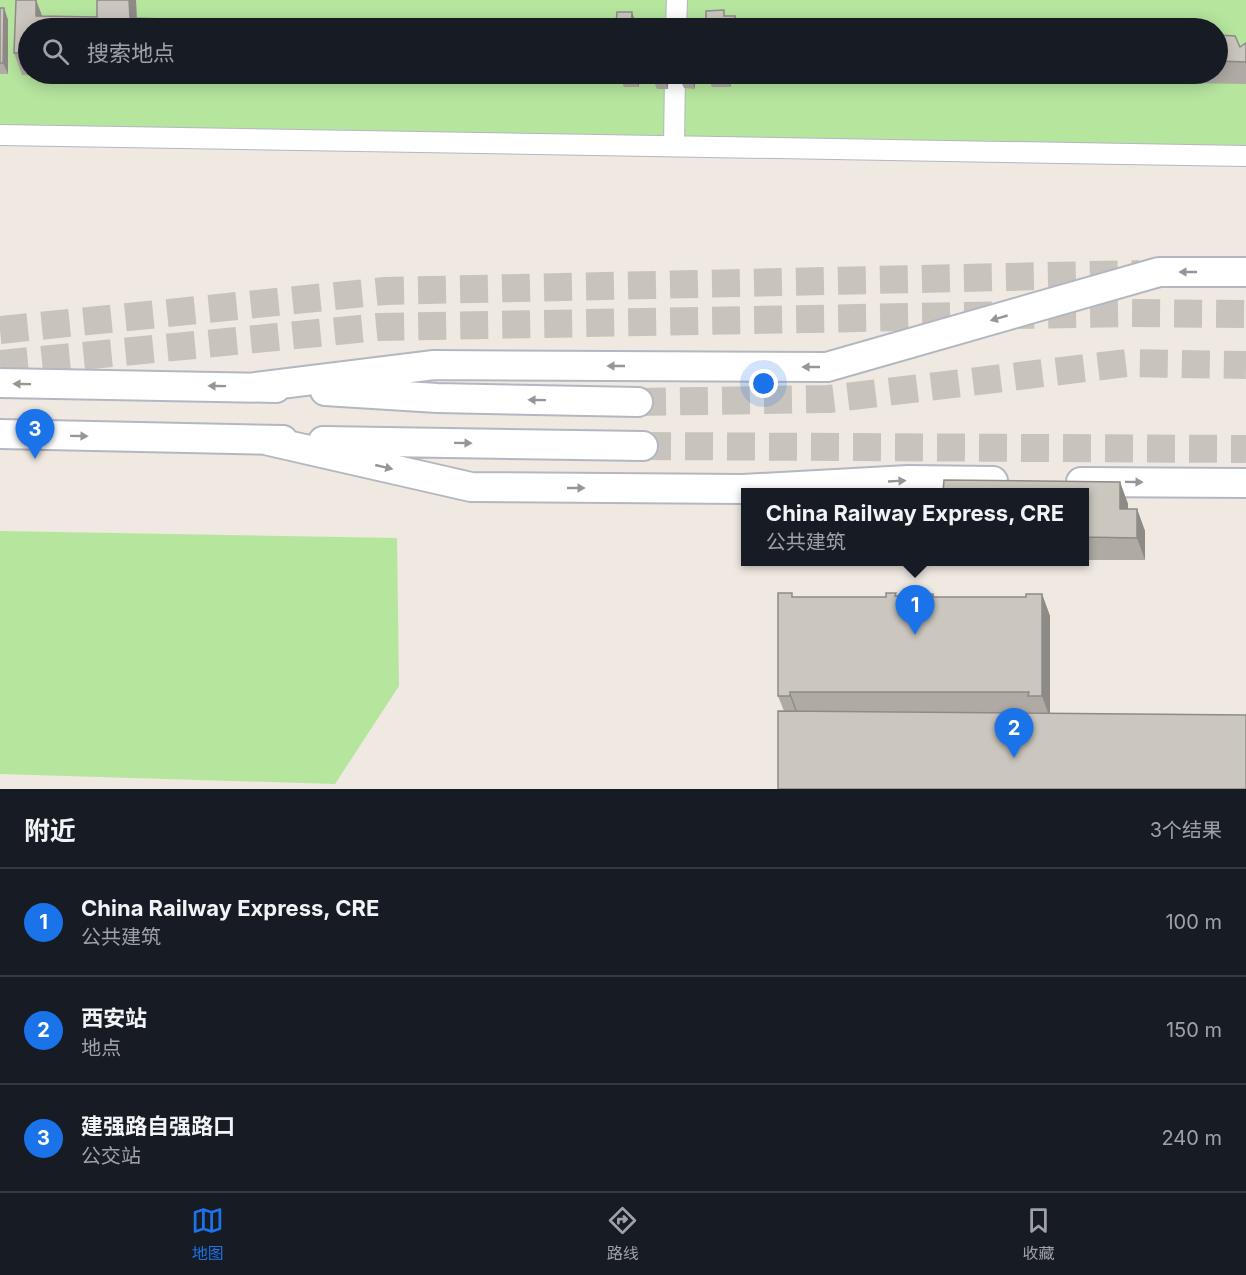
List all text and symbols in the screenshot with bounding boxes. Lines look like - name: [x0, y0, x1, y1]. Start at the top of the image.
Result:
- search box: [18, 18, 1228, 84]
- icon: search: [39, 35, 72, 68]
- text: 搜索地点: [87, 40, 175, 66]
- one-way arrow: [1178, 267, 1197, 277]
- one-way arrow: [990, 314, 1008, 323]
- one-way arrow: [606, 361, 625, 371]
- one-way arrow: [801, 362, 820, 372]
- your location: [749, 369, 778, 398]
- one-way arrow: [12, 379, 31, 389]
- one-way arrow: [207, 381, 226, 391]
- one-way arrow: [528, 395, 547, 405]
- pin: 3: [15, 410, 54, 459]
- one-way arrow: [70, 431, 89, 441]
- one-way arrow: [454, 438, 473, 448]
- one-way arrow: [374, 463, 393, 472]
- one-way arrow: [888, 476, 907, 485]
- one-way arrow: [1125, 477, 1144, 487]
- one-way arrow: [567, 483, 586, 493]
- popup: [741, 488, 1089, 566]
- text: China Railway Express, CRE: [766, 500, 1064, 526]
- text: 公共建筑: [766, 530, 846, 554]
- pin: 1: [896, 586, 934, 635]
- pin: 2: [994, 708, 1034, 758]
- text: 附近: [24, 815, 76, 846]
- text: 3个结果: [1150, 818, 1222, 842]
- text: China Railway Express, CRE: [81, 895, 379, 921]
- text: 1: [39, 910, 48, 934]
- text: 100 m: [1165, 910, 1222, 934]
- text: 公共建筑: [81, 925, 161, 949]
- text: 西安站: [81, 1005, 147, 1031]
- text: 2: [37, 1018, 50, 1042]
- text: 150 m: [1166, 1018, 1222, 1042]
- text: 地点: [81, 1036, 121, 1060]
- text: 建强路自强路口: [81, 1113, 235, 1139]
- text: 3: [37, 1126, 50, 1150]
- text: 240 m: [1161, 1126, 1222, 1150]
- text: 公交站: [81, 1144, 141, 1168]
- tab: 地图: [191, 1204, 224, 1264]
- tab: 路线: [606, 1204, 639, 1264]
- tab: 收藏: [1022, 1204, 1055, 1264]

